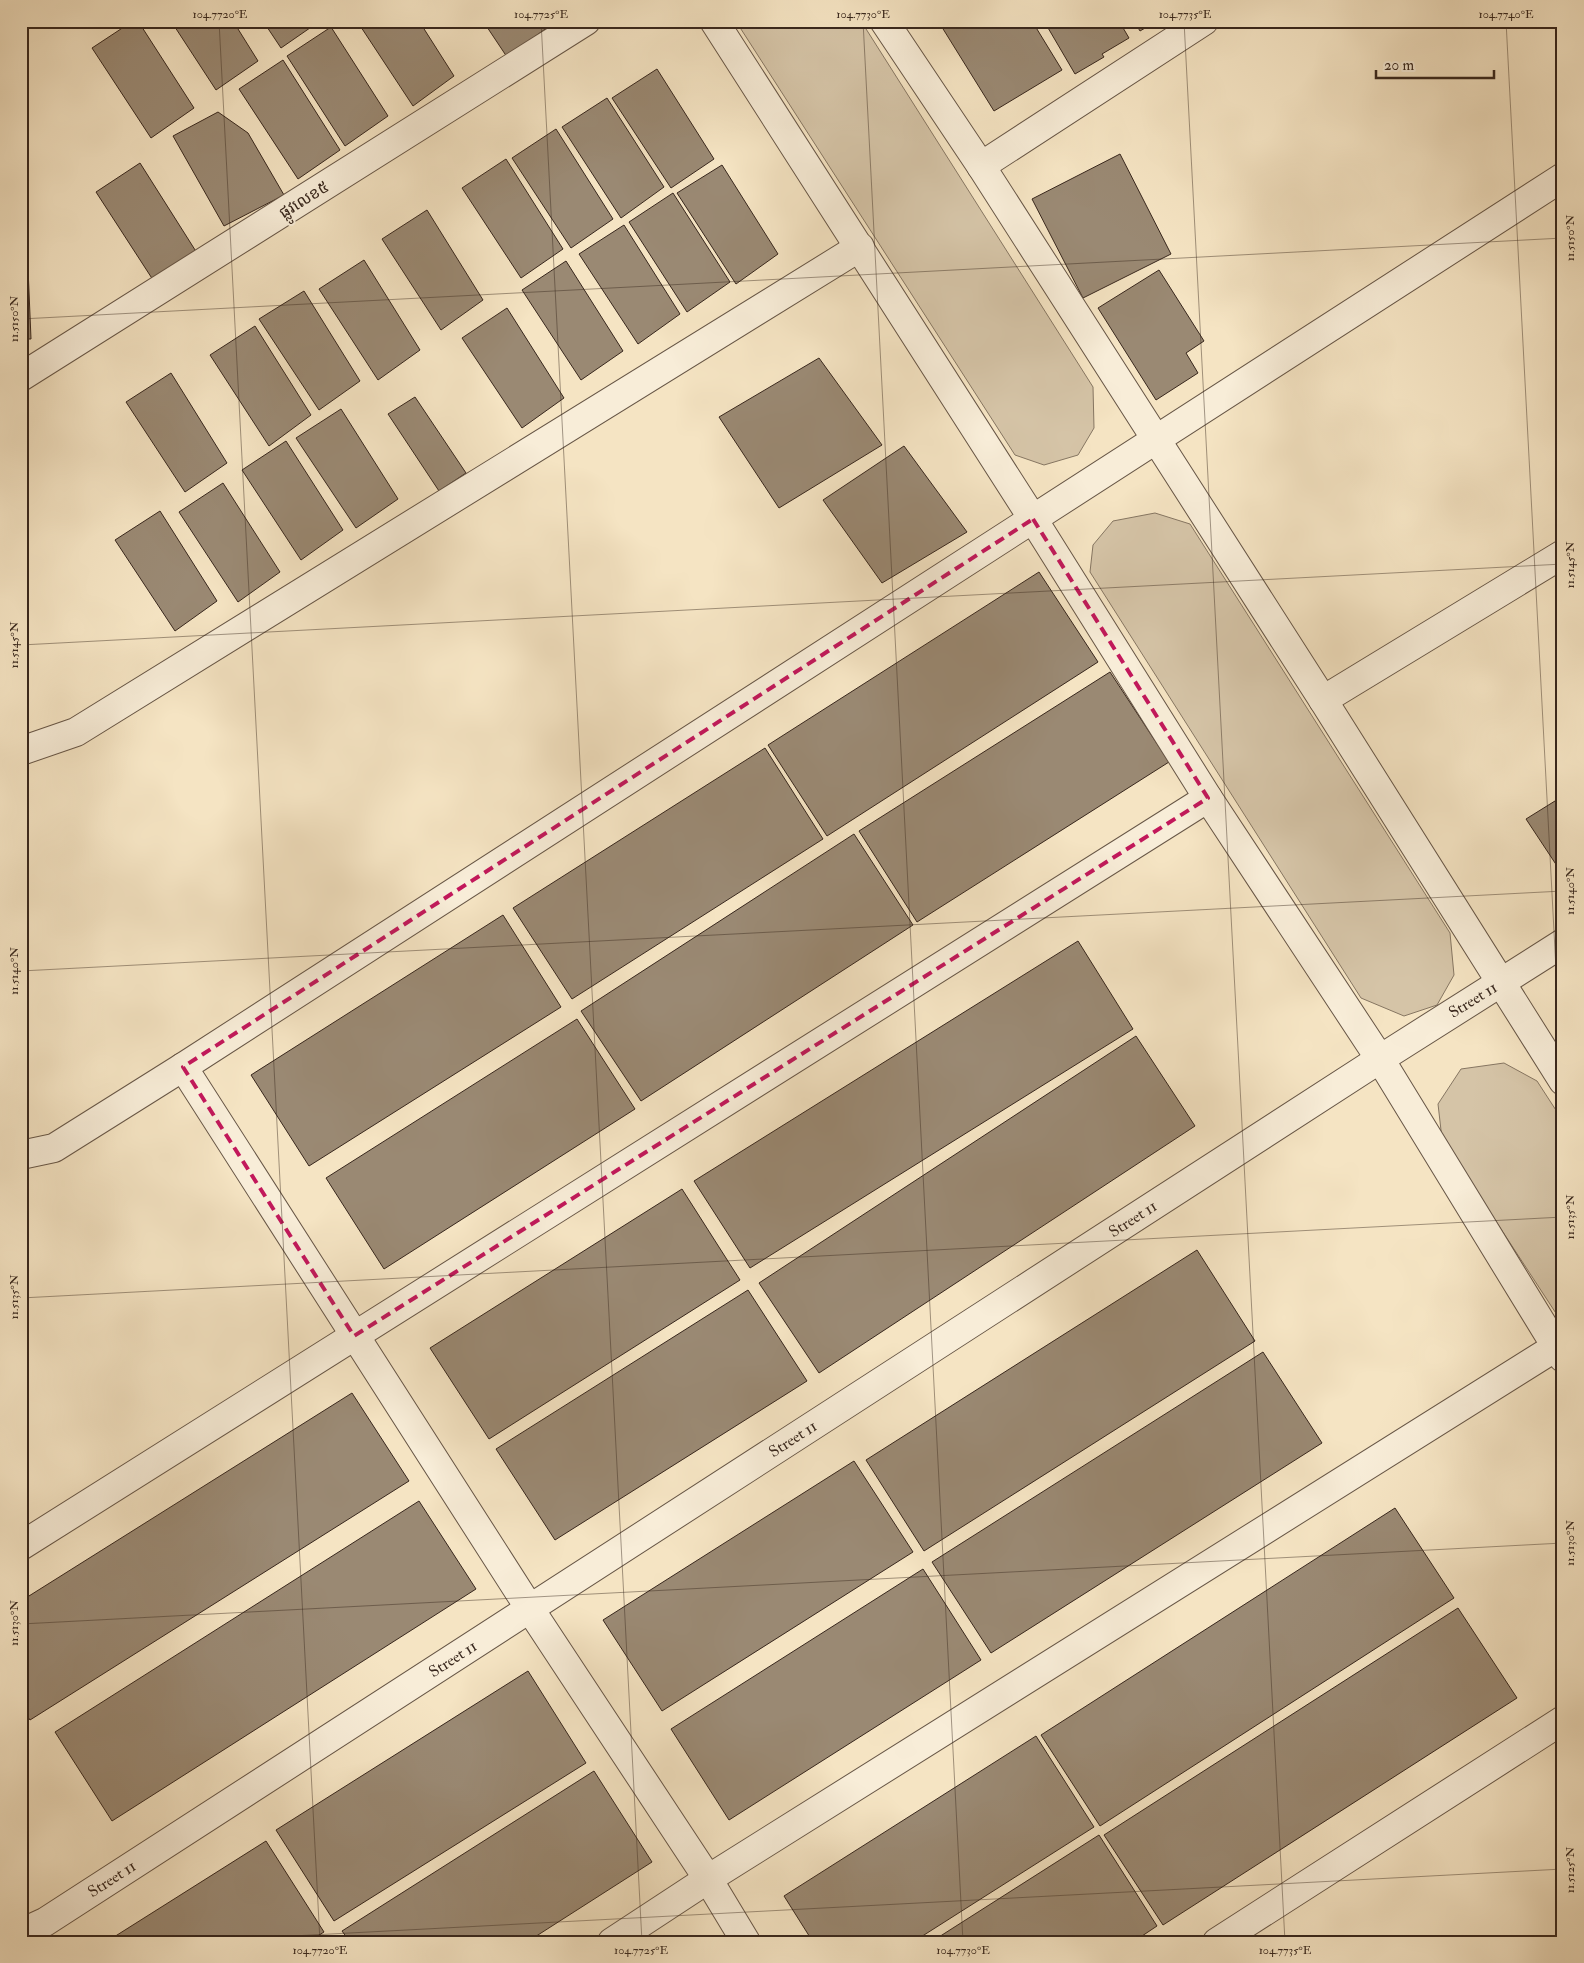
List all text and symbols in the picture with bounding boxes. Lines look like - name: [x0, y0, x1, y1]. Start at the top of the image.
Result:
- text: 104.7720°E: [192, 7, 248, 22]
- text: 104.7725°E: [514, 7, 568, 22]
- text: 104.7730°E: [836, 7, 890, 22]
- text: 104.7735°E: [1159, 7, 1212, 22]
- text: 104.7740°E: [1478, 7, 1534, 22]
- scale bar: [1376, 48, 1494, 80]
- text: 20 m: [1384, 56, 1414, 75]
- street label: ផ្លូវលេខ៥: [275, 177, 335, 226]
- text: 11.5150°N: [1563, 214, 1578, 261]
- text: 11.5150°N: [7, 295, 22, 342]
- text: 11.5145°N: [1563, 541, 1578, 588]
- text: 11.5145°N: [7, 621, 22, 668]
- text: 11.5140°N: [1563, 867, 1578, 915]
- text: 11.5140°N: [7, 947, 22, 995]
- street label: Street 11: [1445, 977, 1501, 1023]
- text: 11.5135°N: [1563, 1194, 1578, 1240]
- street label: Street 11: [1105, 1196, 1161, 1242]
- text: 11.5135°N: [7, 1274, 22, 1320]
- street label: Street 11: [765, 1416, 821, 1462]
- text: 11.5130°N: [1563, 1520, 1578, 1566]
- text: 11.5130°N: [7, 1600, 22, 1646]
- street label: Street 11: [425, 1636, 481, 1682]
- text: 11.5125°N: [1563, 1846, 1578, 1893]
- street label: Street 11: [84, 1856, 140, 1902]
- text: 104.7720°E: [292, 1943, 348, 1958]
- text: 104.7725°E: [614, 1943, 668, 1958]
- text: 104.7730°E: [936, 1943, 990, 1958]
- text: 104.7735°E: [1259, 1943, 1312, 1958]

